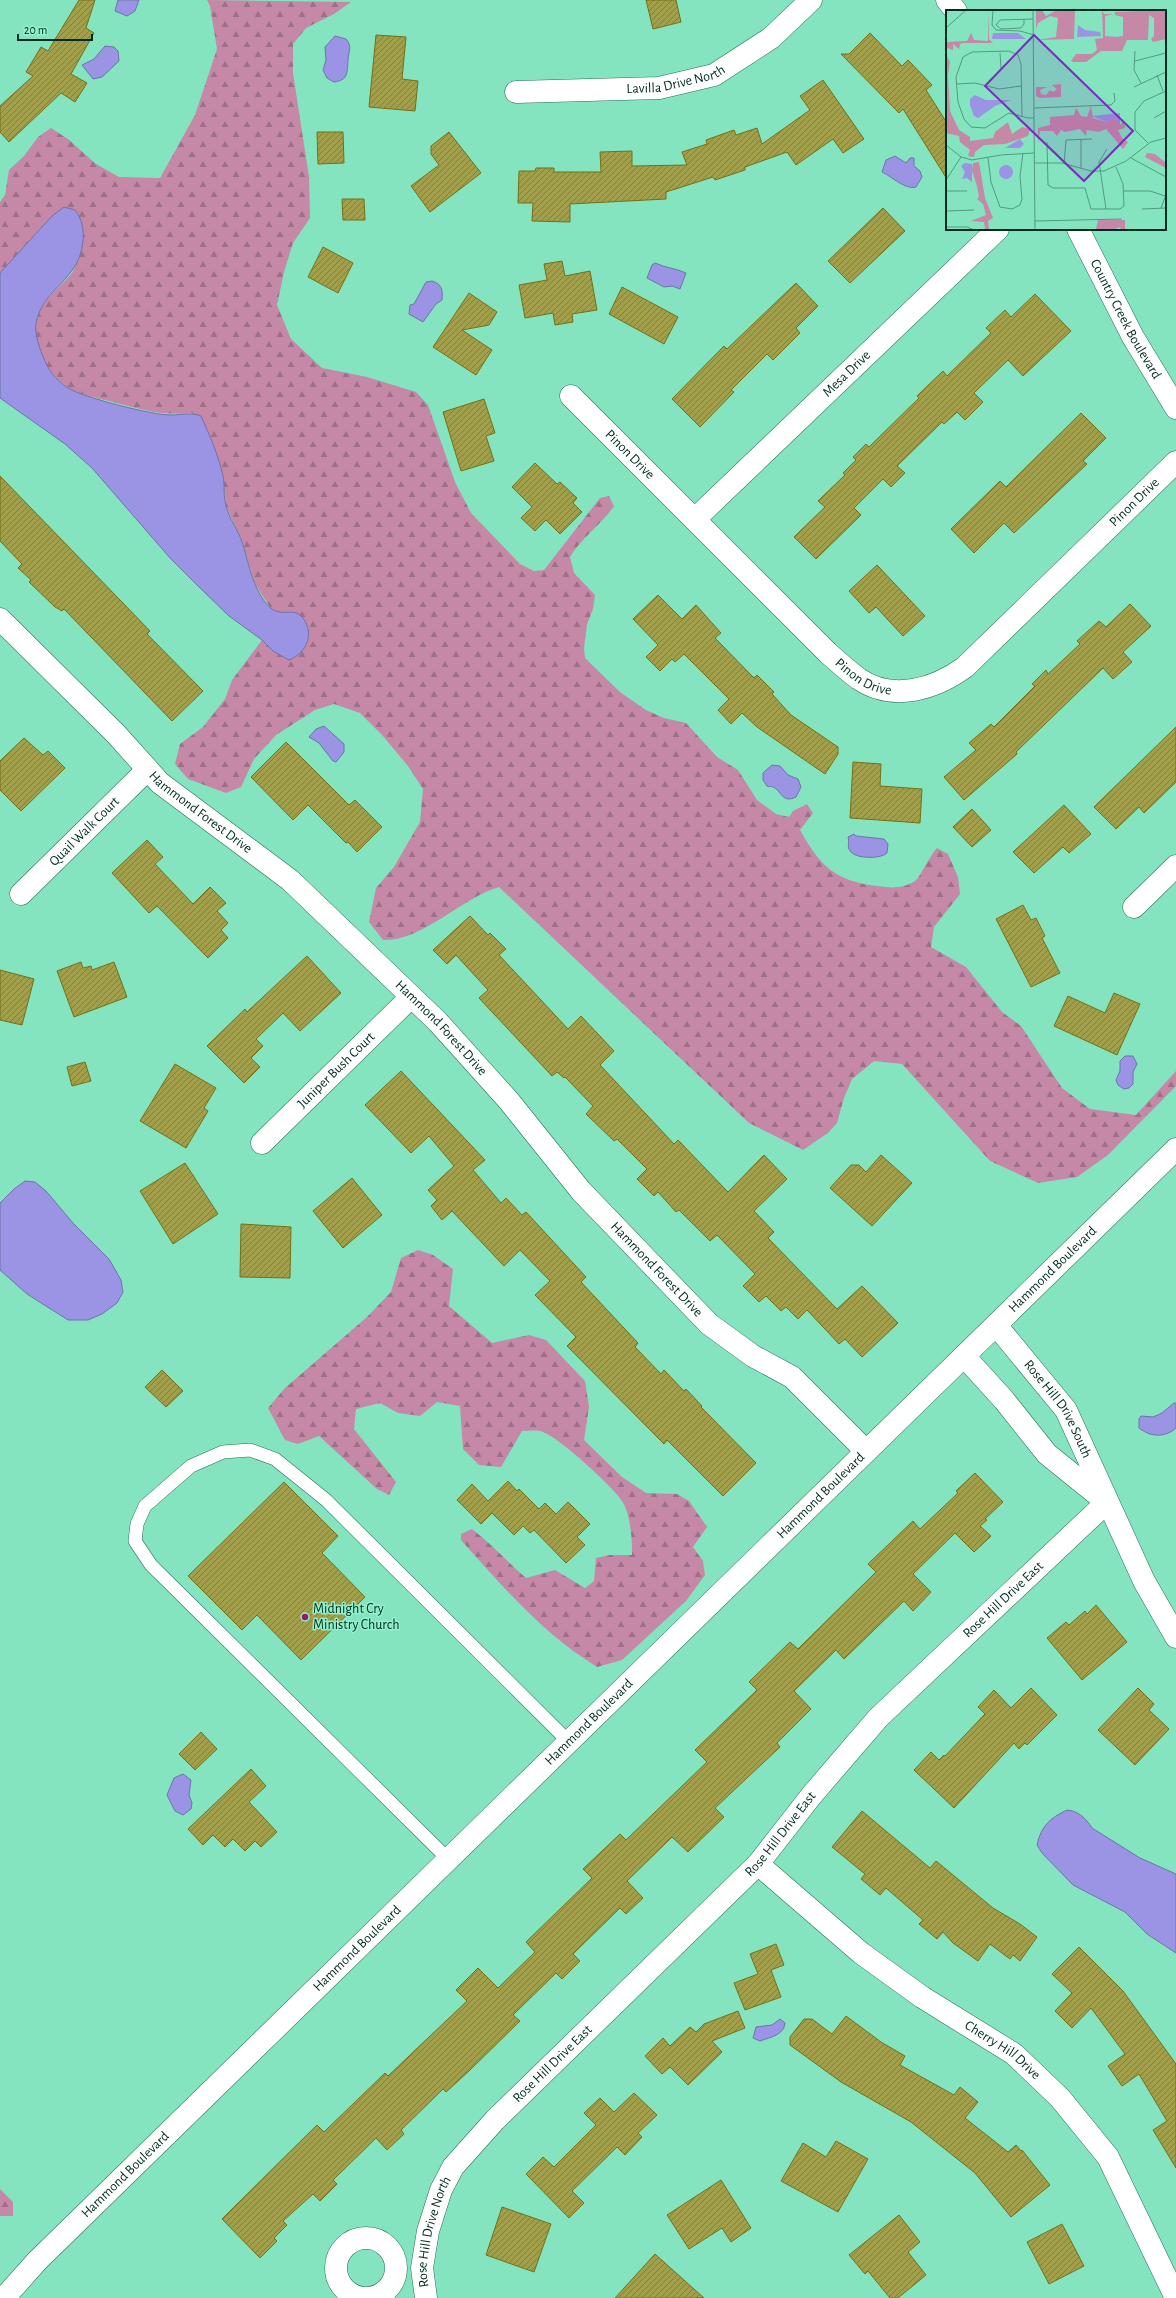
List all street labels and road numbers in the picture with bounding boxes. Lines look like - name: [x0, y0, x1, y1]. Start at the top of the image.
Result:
- street label: Lavilla Drive North: [626, 63, 728, 96]
- street label: Country Creek Boulevard: [1088, 257, 1164, 381]
- street label: Mesa Drive: [820, 348, 873, 400]
- street label: Pinon Drive: [602, 427, 657, 482]
- street label: Pinon Drive: [1107, 475, 1162, 529]
- street label: Pinon Drive: [832, 656, 892, 698]
- street label: Hammond Forest Drive: [146, 769, 255, 856]
- street label: Quail Walk Court: [47, 794, 123, 869]
- street label: Hammond Forest Drive: [392, 978, 490, 1078]
- street label: Juniper Bush Court: [295, 1029, 378, 1111]
- street label: Hammond Forest Drive: [608, 1219, 705, 1320]
- street label: Hammond Boulevard: [1006, 1224, 1099, 1315]
- street label: Rose Hill Drive South: [1021, 1358, 1094, 1460]
- street label: Hammond Boulevard: [774, 1450, 867, 1541]
- street label: Rose Hill Drive East: [960, 1559, 1046, 1641]
- street label: Hammond Boulevard: [542, 1676, 636, 1768]
- street label: Rose Hill Drive East: [742, 1789, 819, 1879]
- street label: Hammond Boulevard: [311, 1903, 404, 1994]
- street label: Cherry Hill Drive: [962, 2018, 1043, 2082]
- street label: Rose Hill Drive East: [510, 2022, 595, 2105]
- street label: Hammond Boulevard: [79, 2129, 172, 2221]
- street label: Rose Hill Drive North: [415, 2174, 454, 2288]

